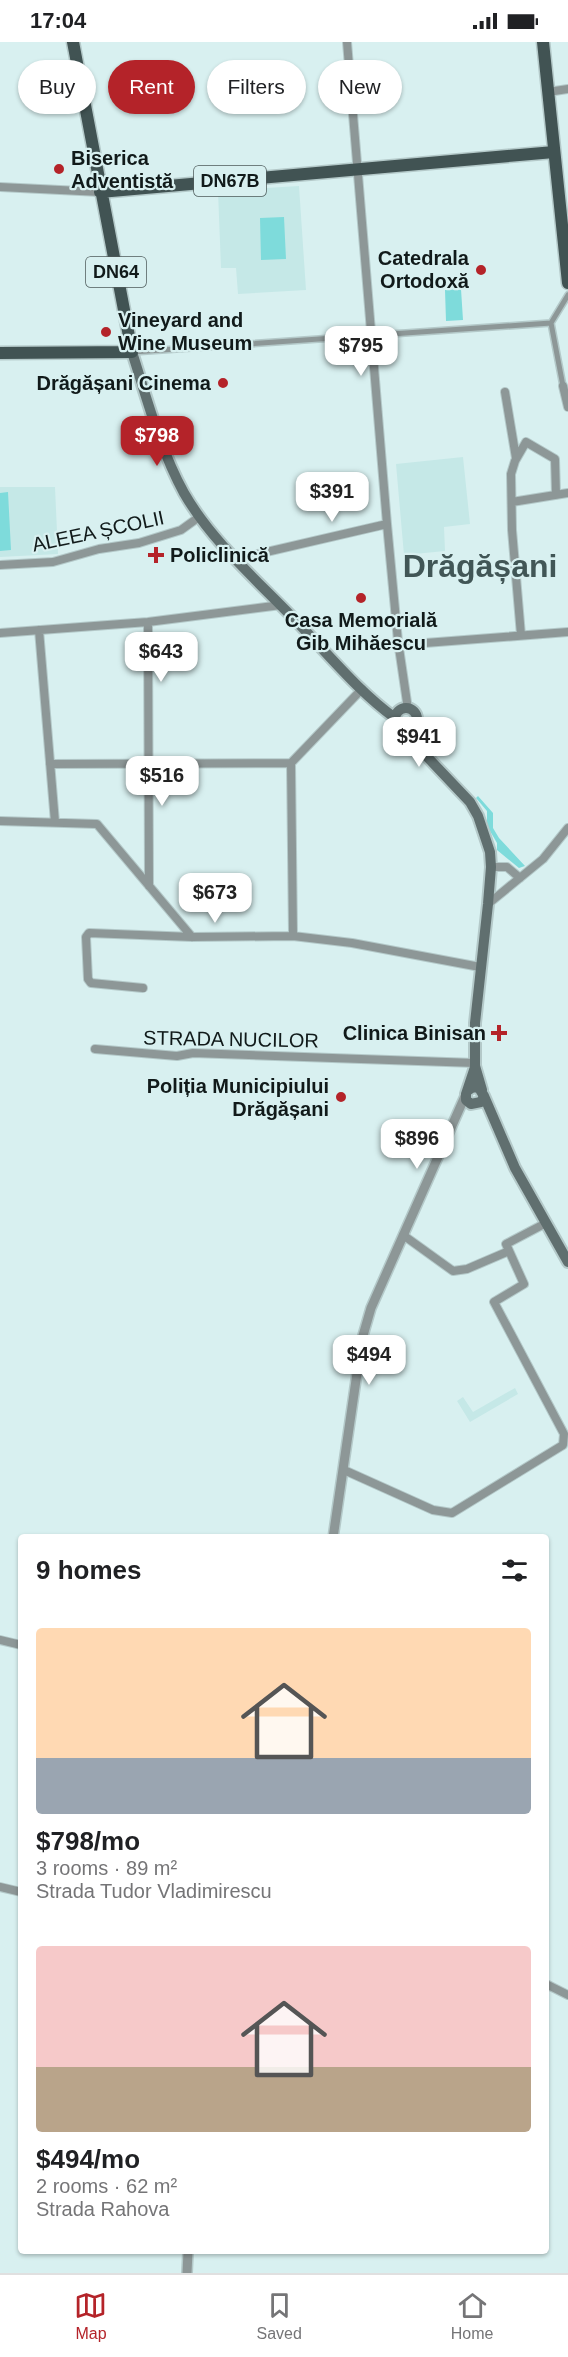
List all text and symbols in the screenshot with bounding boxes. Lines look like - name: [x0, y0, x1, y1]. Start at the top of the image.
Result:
- text: 17:04: [30, 8, 86, 33]
- chip: Buy: [18, 60, 96, 114]
- chip: Rent: [108, 60, 195, 114]
- chip: Filters: [207, 60, 306, 114]
- chip: New: [318, 60, 402, 114]
- place label: Biserica Adventistă: [71, 147, 174, 192]
- marker: Biserica Adventistă: [52, 162, 66, 176]
- road number: DN67B: [194, 166, 266, 196]
- place label: Catedrala Ortodoxă: [378, 247, 470, 292]
- road number: DN64: [86, 257, 146, 287]
- marker: Catedrala Ortodoxă: [474, 263, 488, 277]
- place label: Vineyard and Wine Museum: [118, 309, 252, 354]
- marker: Vineyard and Wine Museum: [99, 325, 113, 339]
- pin: $795: [325, 326, 397, 377]
- text: $795: [339, 334, 383, 356]
- place label: Drăgășani Cinema: [36, 372, 212, 394]
- marker: Drăgășani Cinema: [216, 376, 230, 390]
- pin: $798: [121, 416, 193, 467]
- text: $798: [135, 424, 179, 446]
- pin: $391: [296, 472, 368, 523]
- text: $391: [310, 480, 354, 502]
- street label: ALEEA ȘCOLII: [30, 506, 166, 556]
- place label: Policlinică: [170, 544, 270, 566]
- marker: Policlinică: [147, 546, 165, 564]
- district label: Drăgășani: [403, 548, 557, 584]
- marker: Casa Memorială Gib Mihăescu: [354, 591, 368, 605]
- place label: Casa Memorială Gib Mihăescu: [285, 609, 438, 654]
- pin: $643: [125, 632, 197, 683]
- text: $643: [139, 640, 183, 662]
- pin: $941: [383, 717, 455, 768]
- text: $941: [397, 725, 441, 747]
- pin: $516: [126, 756, 198, 807]
- text: $516: [140, 764, 184, 786]
- pin: $673: [179, 873, 251, 924]
- text: $673: [193, 881, 237, 903]
- place label: Clinica Binisan: [343, 1022, 486, 1044]
- marker: Clinica Binisan: [490, 1024, 508, 1042]
- street label: STRADA NUCILOR: [143, 1026, 319, 1052]
- place label: Poliția Municipiului Drăgășani: [147, 1075, 329, 1120]
- marker: Poliția Municipiului Drăgășani: [334, 1090, 348, 1104]
- pin: $896: [381, 1119, 453, 1170]
- text: $896: [395, 1127, 439, 1149]
- pin: $494: [333, 1335, 405, 1386]
- text: $494: [347, 1343, 391, 1365]
- icon: filters: [498, 1554, 531, 1587]
- text: 9 homes: [36, 1555, 142, 1585]
- icon: home: [230, 1667, 338, 1775]
- text: $798/mo: [36, 1826, 140, 1856]
- text: 3 rooms · 89 m²: [36, 1857, 177, 1879]
- text: Strada Tudor Vladimirescu: [36, 1880, 272, 1902]
- icon: home: [230, 1985, 338, 2093]
- text: $494/mo: [36, 2144, 140, 2174]
- text: 2 rooms · 62 m²: [36, 2175, 177, 2197]
- text: Strada Rahova: [36, 2198, 169, 2220]
- tab: Map: [74, 2289, 107, 2343]
- tab: Saved: [256, 2289, 302, 2343]
- tab: Home: [451, 2289, 493, 2343]

